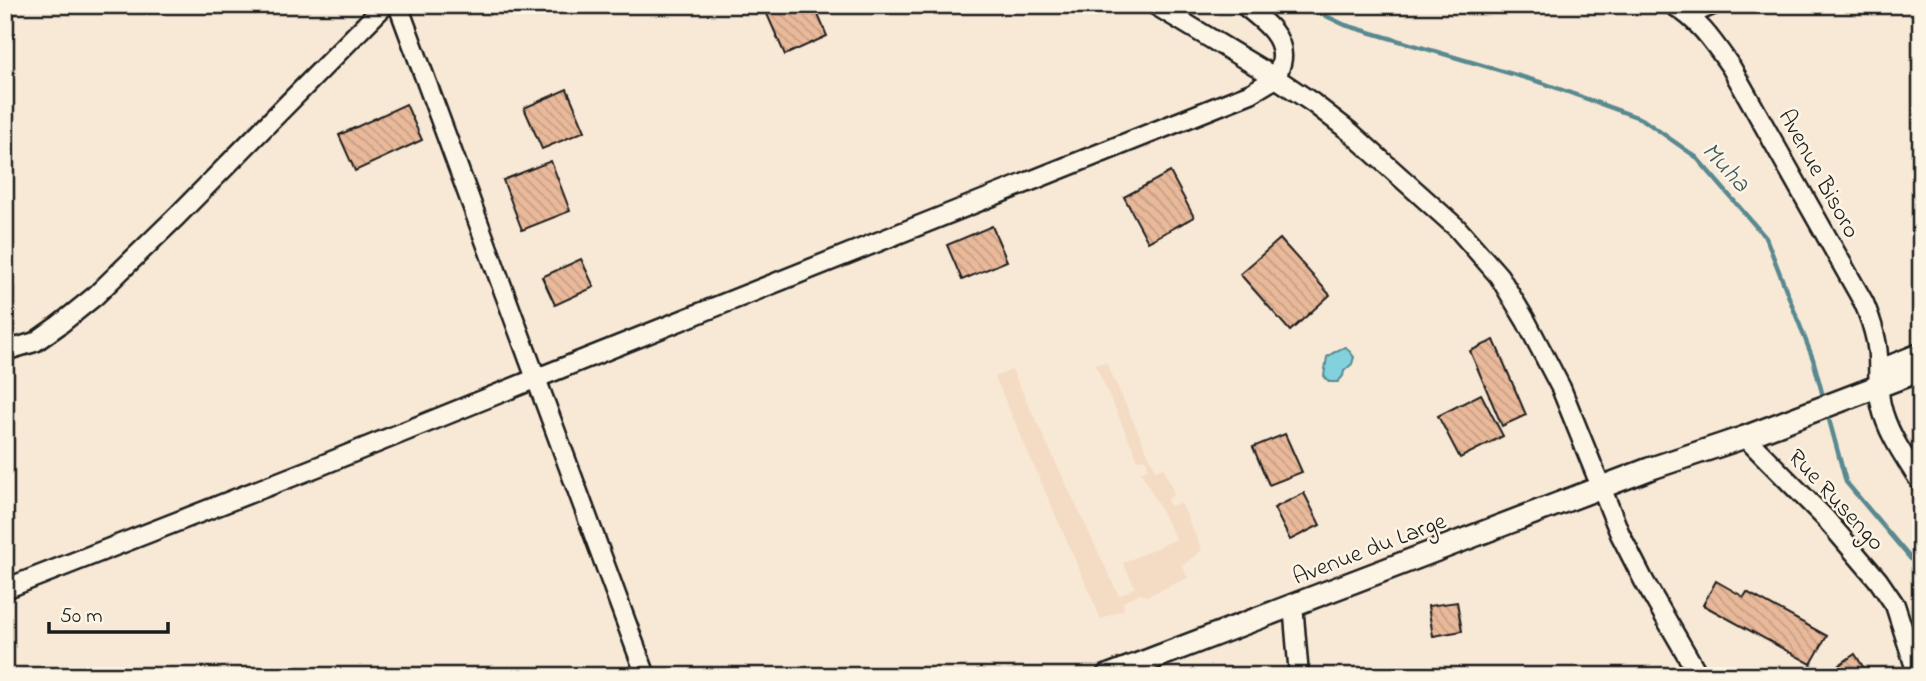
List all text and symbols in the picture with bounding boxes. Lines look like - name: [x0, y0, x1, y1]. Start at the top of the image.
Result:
- street label: Avenue Bisoro: [1768, 103, 1868, 245]
- water label: Muha: [1691, 134, 1759, 203]
- street label: Rue Rusengo: [1778, 442, 1892, 560]
- street label: Avenue du Large: [1288, 505, 1452, 596]
- scale bar: [49, 590, 168, 634]
- text: 50 m: [60, 602, 103, 632]

